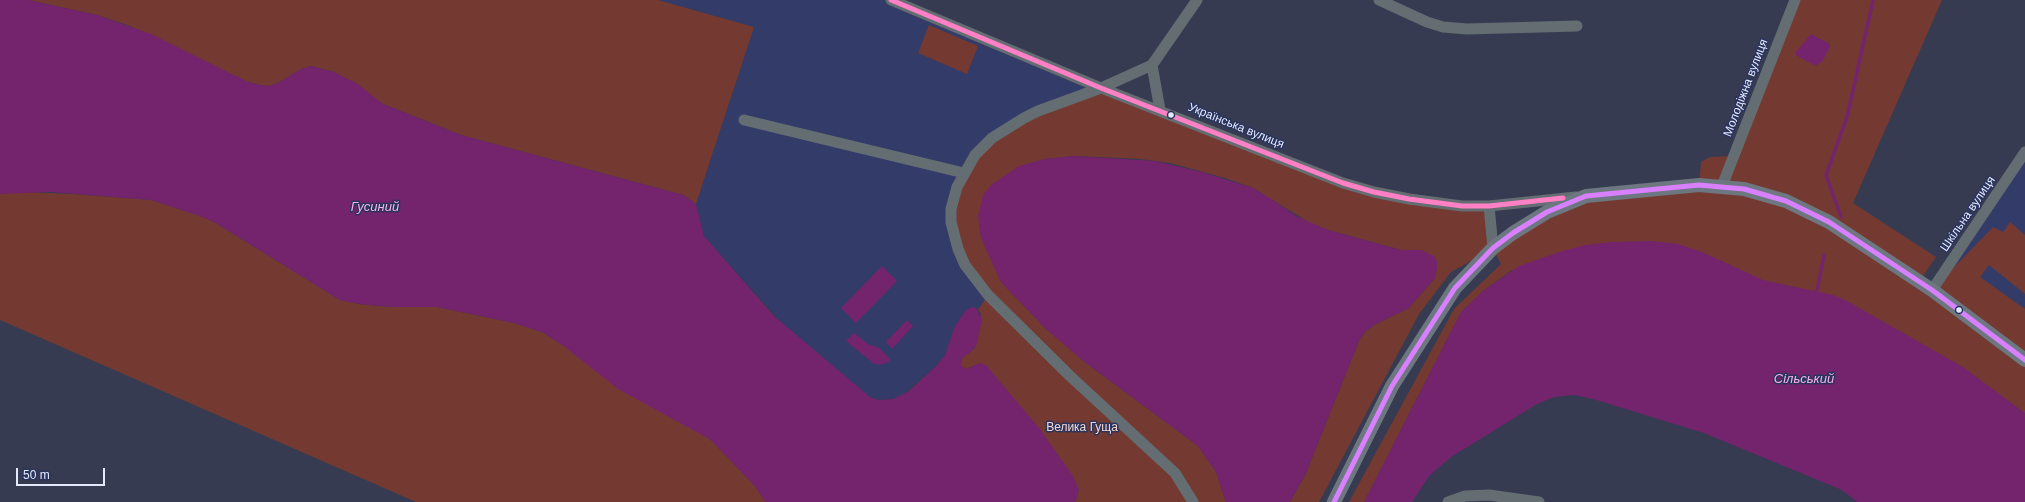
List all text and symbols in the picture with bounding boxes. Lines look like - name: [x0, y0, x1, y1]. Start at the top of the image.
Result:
- street label: Молодіжна вулиця: [1721, 37, 1771, 139]
- street label: Українська вулиця: [1186, 100, 1286, 152]
- unlabelled marker: [1166, 110, 1176, 120]
- street label: Шкільна вулиця: [1938, 174, 1998, 254]
- water label: Гусиний: [351, 199, 399, 215]
- unlabelled marker: [1954, 305, 1964, 315]
- water label: Сільський: [1774, 371, 1834, 387]
- park label: Велика Гуща: [1046, 421, 1118, 435]
- scale bar: [18, 460, 107, 486]
- text: 50 m: [23, 468, 50, 482]

